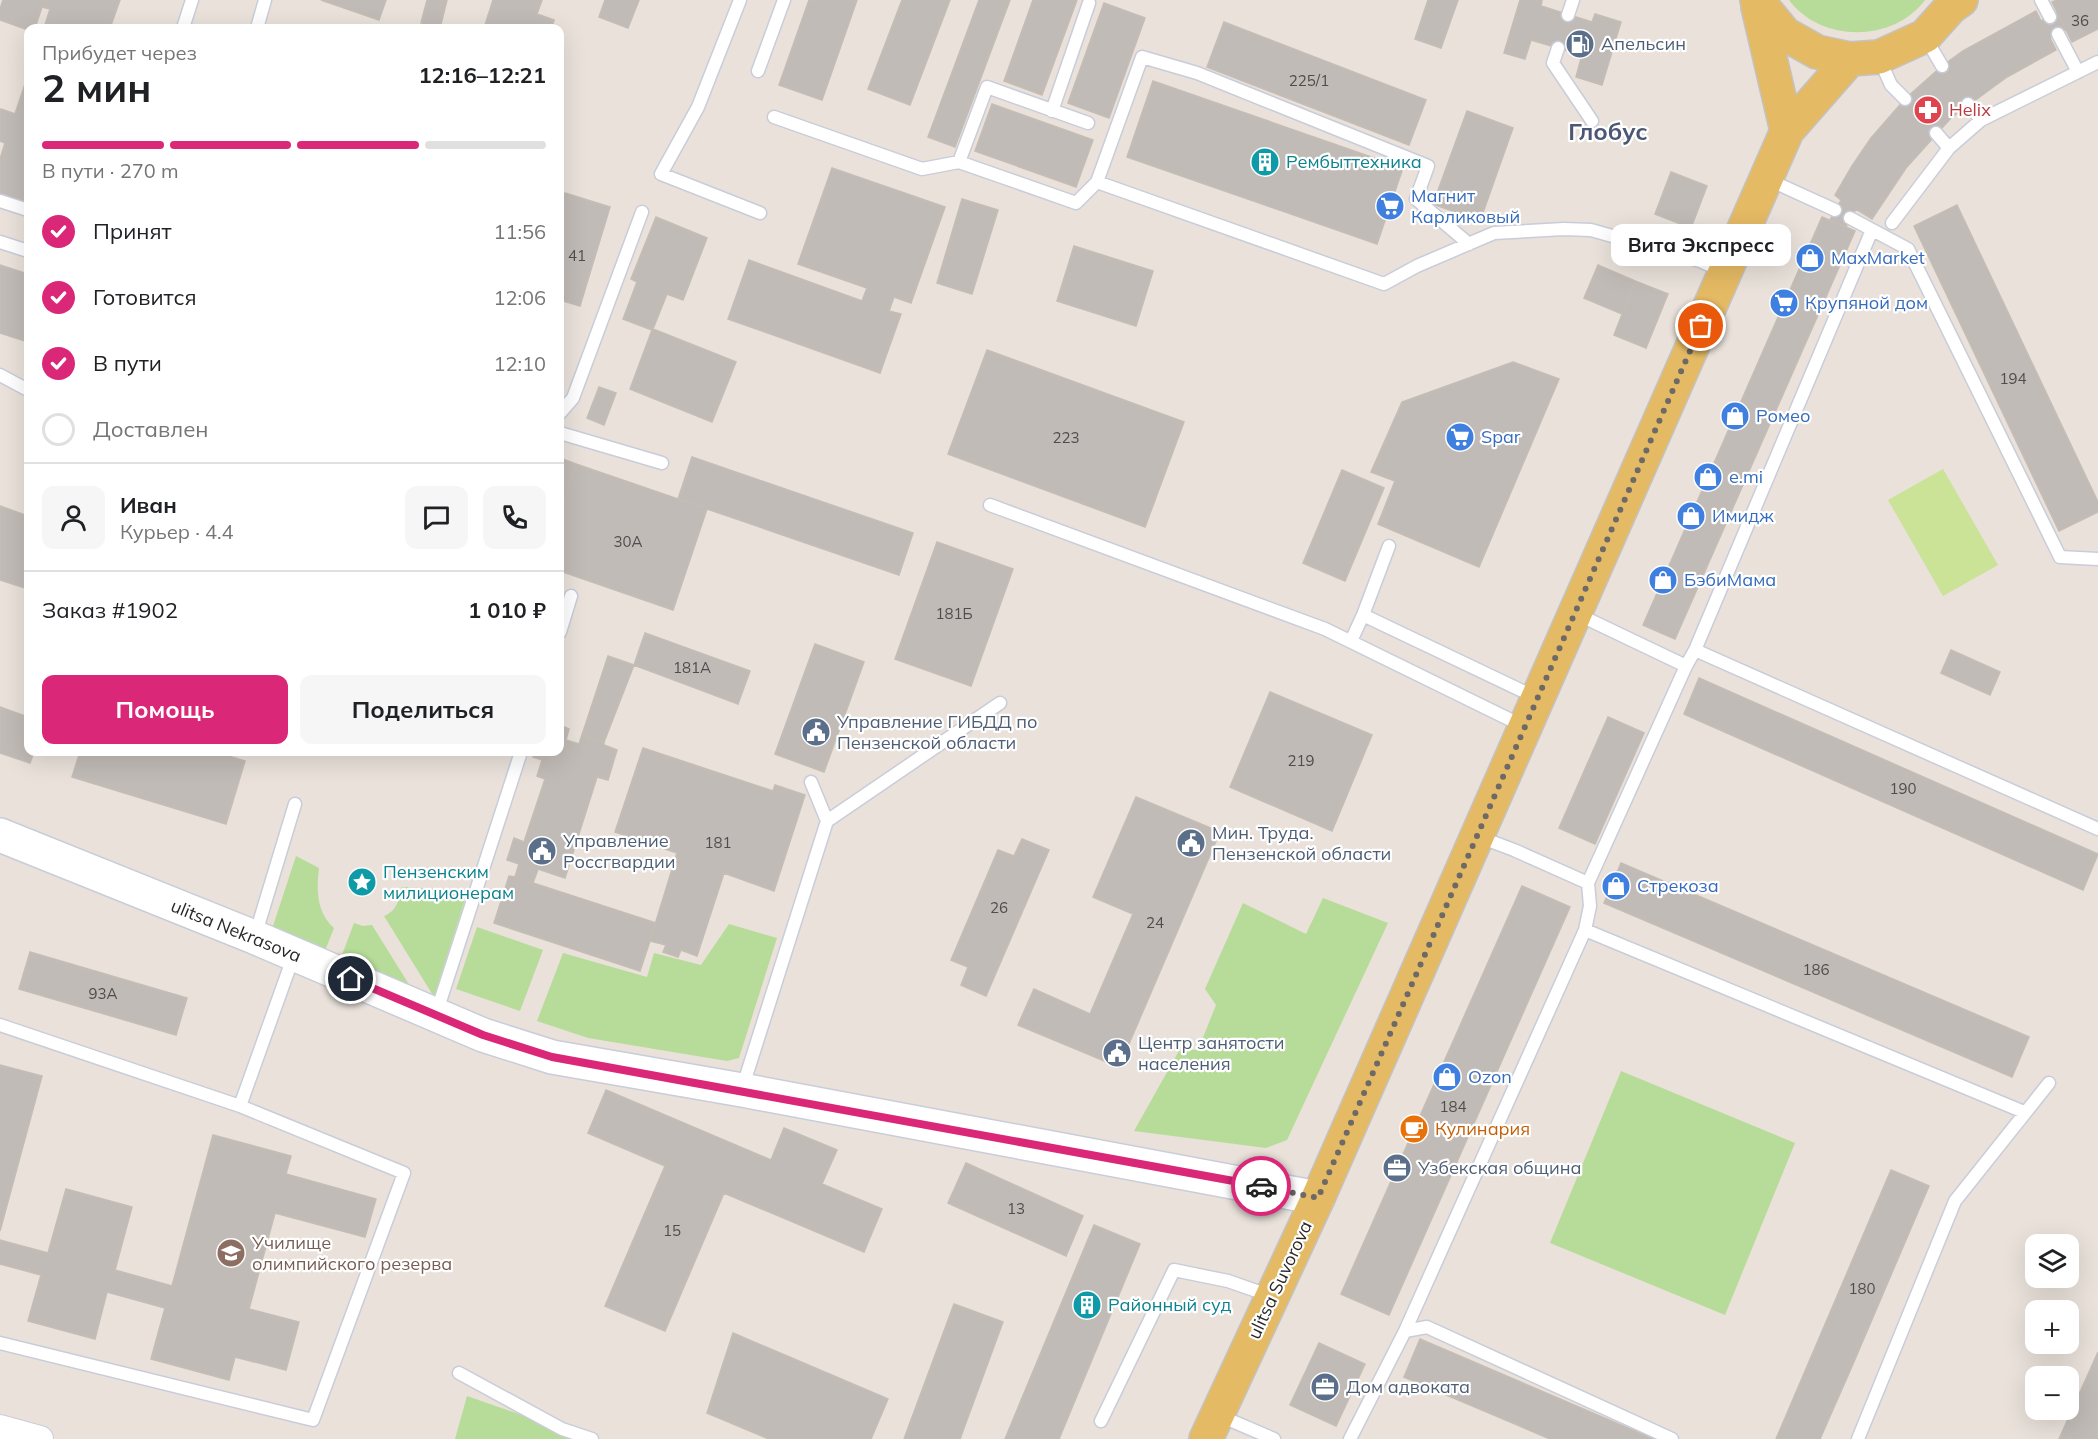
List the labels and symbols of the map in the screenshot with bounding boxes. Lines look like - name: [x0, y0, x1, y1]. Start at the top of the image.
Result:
- house number: 36: [2071, 11, 2089, 30]
- fuel station icon: Апельсин: [1564, 28, 1596, 60]
- place label: Апельсин: [1601, 32, 1686, 55]
- house number: 225/1: [1289, 71, 1329, 90]
- pharmacy icon: Helix: [1912, 94, 1944, 126]
- place label: Helix: [1949, 98, 1991, 121]
- district label: Глобус: [1568, 116, 1648, 146]
- building icon: Рембыттехника: [1249, 146, 1281, 178]
- place label: Рембыттехника: [1286, 150, 1422, 173]
- place label: Магнит Карликовый: [1411, 184, 1520, 228]
- supermarket icon: Магнит Карликовый: [1374, 190, 1406, 222]
- callout: Вита Экспресс: [1611, 224, 1791, 266]
- shop icon: MaxMarket: [1794, 242, 1826, 274]
- house number: 41: [568, 246, 586, 265]
- place label: MaxMarket: [1831, 246, 1925, 269]
- supermarket icon: Крупяной дом: [1768, 287, 1800, 319]
- place label: Крупяной дом: [1805, 291, 1928, 314]
- pin: [1675, 300, 1726, 351]
- house number: 194: [1999, 369, 2027, 388]
- shop icon: Ромео: [1719, 400, 1751, 432]
- place label: Ромео: [1756, 404, 1810, 427]
- supermarket icon: Spar: [1444, 421, 1476, 453]
- place label: Spar: [1481, 425, 1521, 448]
- house number: 223: [1052, 428, 1080, 447]
- shop icon: e.mi: [1692, 461, 1724, 493]
- place label: e.mi: [1729, 465, 1763, 488]
- shop icon: Имидж: [1675, 500, 1707, 532]
- place label: Имидж: [1712, 504, 1774, 527]
- house number: 30А: [613, 532, 643, 551]
- shop icon: БэбиМама: [1647, 564, 1679, 596]
- place label: БэбиМама: [1684, 568, 1776, 591]
- house number: 181Б: [935, 604, 973, 623]
- house number: 181А: [673, 658, 711, 677]
- place label: Управление ГИБДД по Пензенской области: [836, 710, 1038, 754]
- public building icon: Управление ГИБДД по Пензенской области: [800, 716, 832, 748]
- house number: 219: [1287, 751, 1315, 770]
- house number: 190: [1889, 779, 1917, 798]
- place label: Мин. Труда. Пензенской области: [1212, 821, 1391, 865]
- public building icon: Мин. Труда. Пензенской области: [1175, 827, 1207, 859]
- place label: Управление Россгвардии: [562, 829, 675, 873]
- house number: 181: [704, 833, 732, 852]
- public building icon: Управление Россгвардии: [526, 835, 558, 867]
- place label: Пензенским милиционерам: [383, 860, 514, 904]
- place icon: Пензенским милиционерам: [346, 866, 378, 898]
- shop icon: Стрекоза: [1600, 870, 1632, 902]
- place label: Стрекоза: [1637, 874, 1719, 897]
- street label: ulitsa Nekrasova: [168, 894, 305, 967]
- house number: 26: [990, 898, 1008, 917]
- house number: 24: [1146, 913, 1164, 932]
- pin: [325, 953, 376, 1004]
- house number: 186: [1802, 960, 1830, 979]
- house number: 93А: [88, 984, 118, 1003]
- place label: Центр занятости населения: [1138, 1031, 1284, 1075]
- public building icon: Центр занятости населения: [1101, 1037, 1133, 1069]
- shop icon: Ozon: [1431, 1061, 1463, 1093]
- place label: Ozon: [1468, 1065, 1512, 1088]
- house number: 184: [1439, 1097, 1467, 1116]
- cafe icon: Кулинария: [1398, 1113, 1430, 1145]
- place label: Кулинария: [1435, 1117, 1530, 1140]
- office icon: Узбекская община: [1381, 1152, 1413, 1184]
- courier: [1231, 1156, 1291, 1216]
- place label: Узбекская община: [1417, 1156, 1581, 1179]
- house number: 13: [1007, 1199, 1025, 1218]
- street label: ulitsa Suvorova: [1242, 1217, 1317, 1343]
- house number: 15: [663, 1221, 681, 1240]
- place label: Училище олимпийского резерва: [251, 1231, 452, 1275]
- school or university icon: Училище олимпийского резерва: [215, 1237, 247, 1269]
- house number: 180: [1848, 1279, 1876, 1298]
- building icon: Районный суд: [1071, 1289, 1103, 1321]
- place label: Районный суд: [1108, 1293, 1232, 1316]
- office icon: Дом адвоката: [1309, 1371, 1341, 1403]
- place label: Дом адвоката: [1346, 1375, 1470, 1398]

